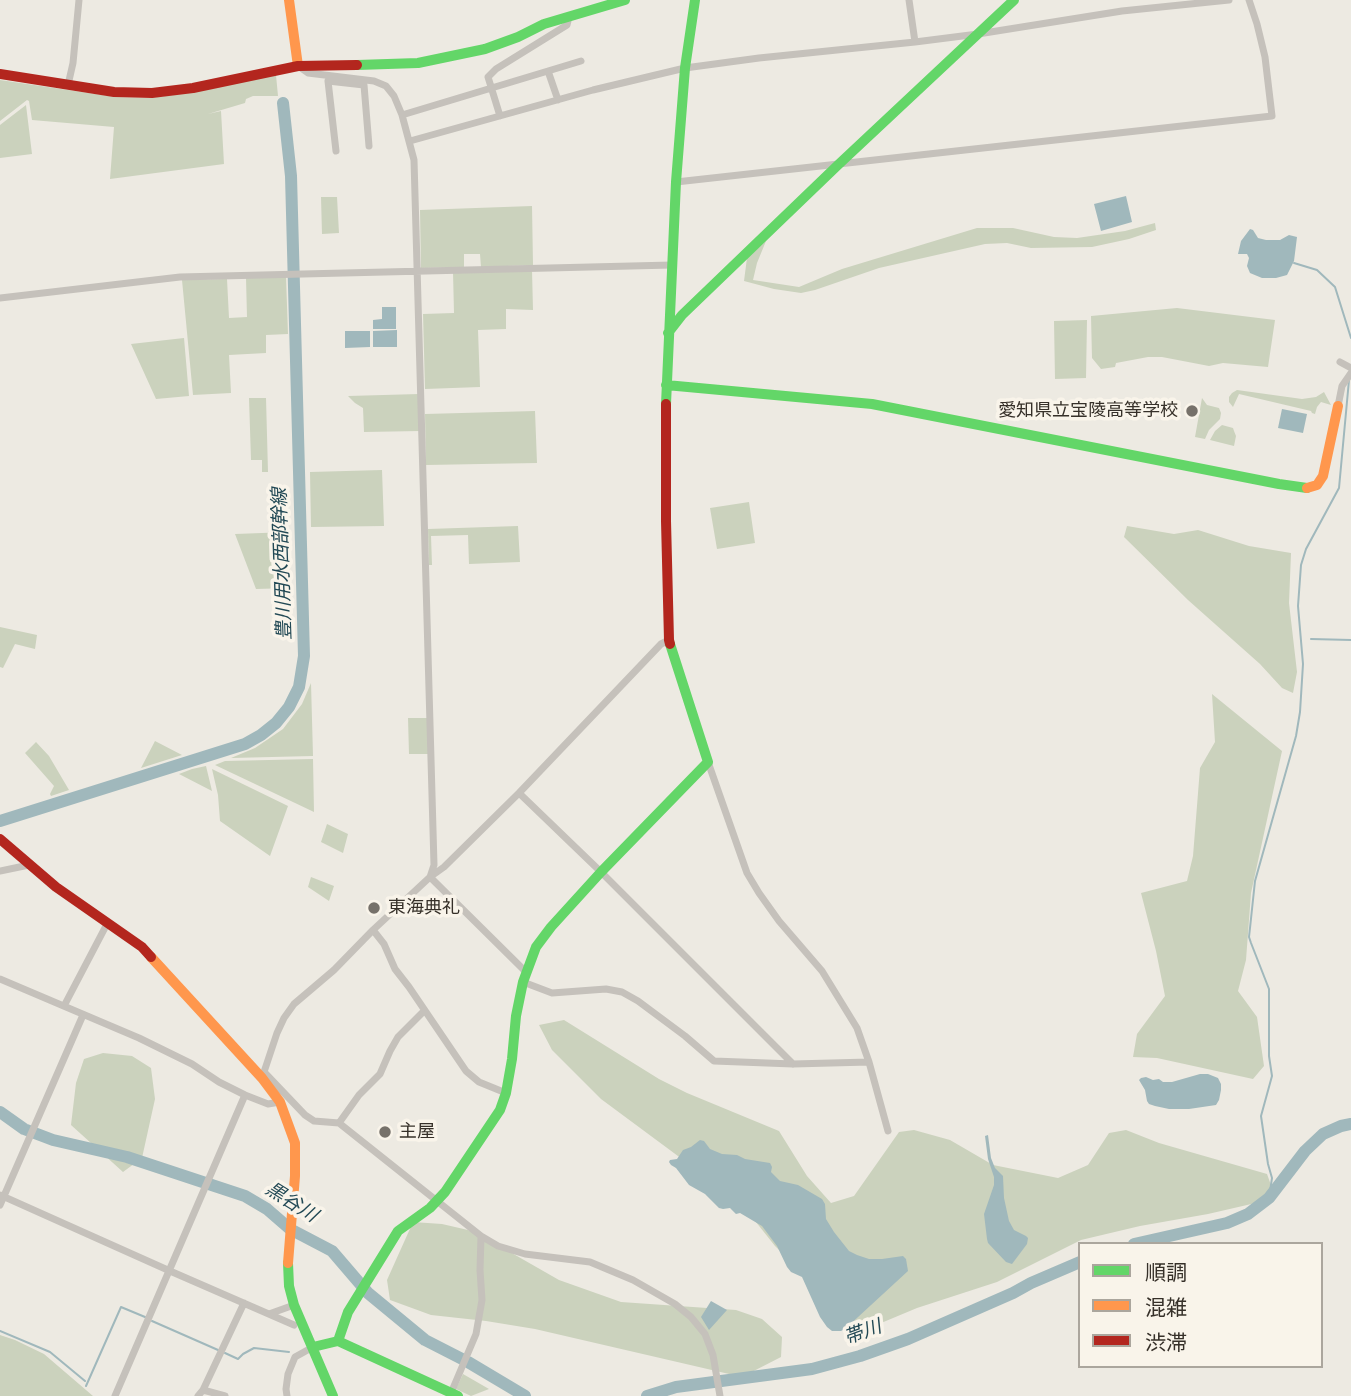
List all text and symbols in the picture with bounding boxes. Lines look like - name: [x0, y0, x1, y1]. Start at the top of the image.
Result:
- place label: 愛知県立宝陵高等学校: [998, 400, 1178, 422]
- marker: 愛知県立宝陵高等学校: [1184, 403, 1200, 419]
- water label: 豊川用水西部幹線: [269, 488, 297, 640]
- place label: 東海典礼: [388, 897, 460, 919]
- marker: 東海典礼: [366, 900, 382, 916]
- place label: 主屋: [399, 1121, 435, 1143]
- marker: 主屋: [377, 1124, 393, 1140]
- water label: 黒谷川: [261, 1178, 321, 1228]
- legend: [1078, 1242, 1323, 1368]
- text: 順調: [1145, 1261, 1187, 1285]
- text: 混雑: [1145, 1296, 1187, 1320]
- water label: 帯川: [841, 1316, 885, 1350]
- text: 渋滞: [1145, 1331, 1187, 1355]

